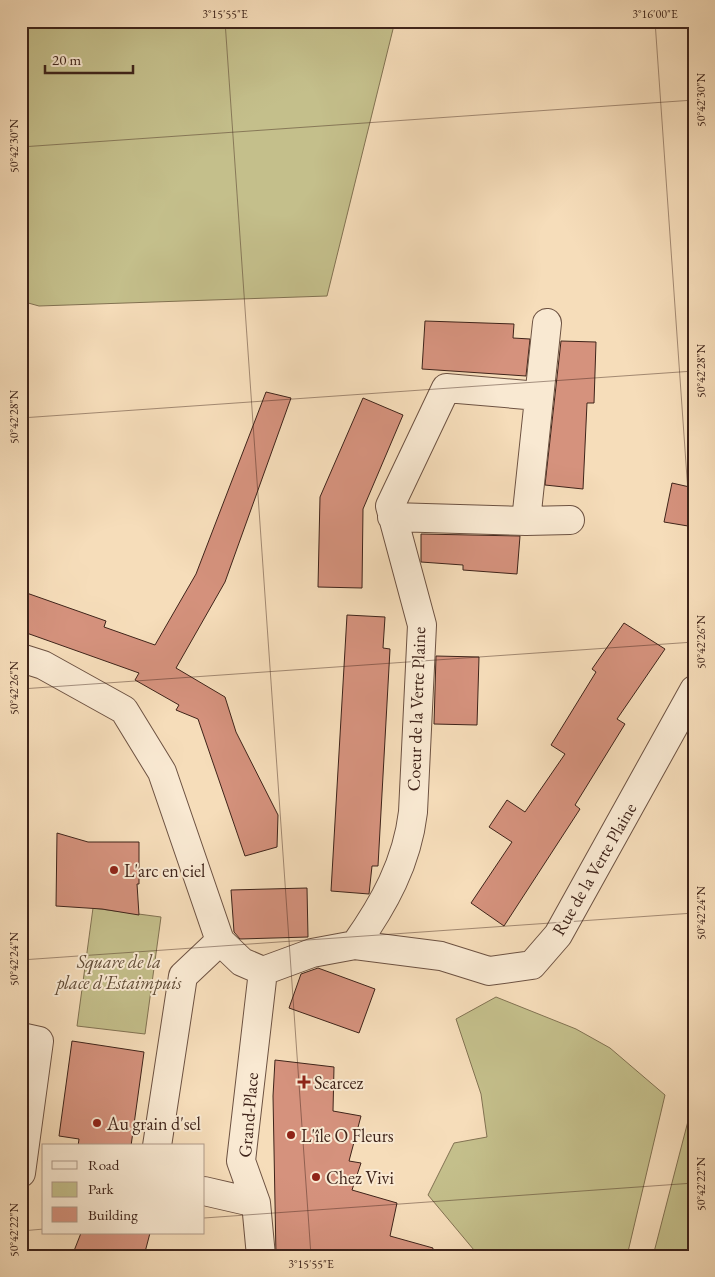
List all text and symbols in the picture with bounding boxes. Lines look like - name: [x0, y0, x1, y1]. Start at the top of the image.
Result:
- text: 3°15'55"E: [202, 6, 248, 22]
- text: 3°16'00"E: [632, 6, 678, 22]
- scale bar: [45, 42, 132, 74]
- text: 20 m: [52, 50, 81, 69]
- text: 50°42'30"N: [693, 73, 709, 127]
- text: 50°42'30"N: [6, 119, 22, 173]
- text: 50°42'28"N: [693, 344, 709, 398]
- text: 50°42'28"N: [6, 390, 22, 444]
- text: 50°42'26"N: [693, 615, 709, 669]
- street label: Coeur de la Verte Plaine: [402, 626, 430, 792]
- text: 50°42'26"N: [6, 661, 22, 715]
- street label: Rue de la Verte Plaine: [547, 798, 641, 940]
- place label: L'arc en ciel: [124, 859, 205, 882]
- marker: L'arc en ciel: [108, 864, 120, 876]
- text: 50°42'24"N: [693, 886, 709, 940]
- text: 50°42'24"N: [6, 932, 22, 986]
- park label: Square de la place d'Estaimpuis: [53, 950, 183, 995]
- place label: Scarcez: [314, 1071, 364, 1094]
- street label: Grand-Place: [233, 1072, 263, 1158]
- marker: Scarcez: [298, 1076, 310, 1088]
- place label: Au grain d'sel: [106, 1112, 201, 1135]
- marker: Au grain d'sel: [91, 1117, 103, 1129]
- place label: L'île O Fleurs: [301, 1124, 394, 1147]
- marker: L'île O Fleurs: [285, 1129, 297, 1141]
- legend: [42, 1144, 205, 1234]
- text: Road: [88, 1155, 120, 1174]
- text: 50°42'22"N: [693, 1157, 709, 1211]
- place label: Chez Vivi: [326, 1166, 394, 1189]
- marker: Chez Vivi: [310, 1171, 322, 1183]
- text: Park: [88, 1179, 115, 1198]
- text: 50°42'22"N: [6, 1203, 22, 1257]
- text: Building: [88, 1205, 138, 1224]
- text: 3°15'55"E: [288, 1256, 334, 1272]

